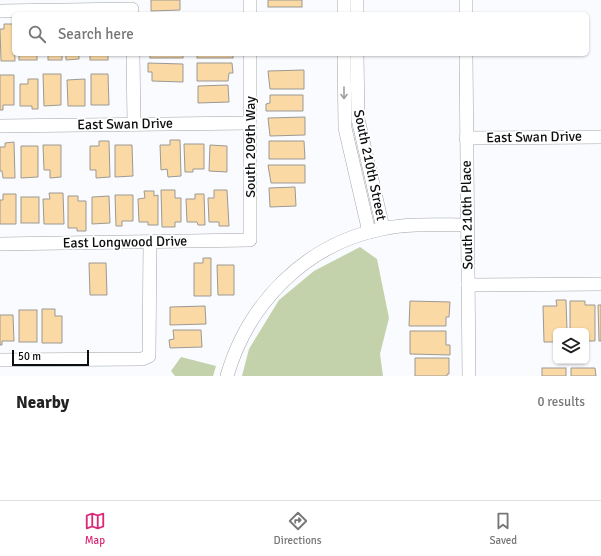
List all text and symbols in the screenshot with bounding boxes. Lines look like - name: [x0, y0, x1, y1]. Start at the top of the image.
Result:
- search box: [12, 12, 589, 56]
- icon: search: [26, 23, 48, 45]
- text: Search here: [58, 25, 134, 43]
- one-way arrow: [340, 86, 348, 99]
- street label: South 209th Way: [242, 96, 259, 198]
- street label: South 210th Street: [350, 108, 390, 222]
- street label: East Swan Drive: [77, 115, 173, 133]
- street label: East Swan Drive: [486, 128, 582, 146]
- street label: South 210th Place: [458, 160, 476, 270]
- street label: East Longwood Drive: [63, 232, 187, 252]
- map controls: [553, 328, 589, 364]
- button: layers: [553, 328, 589, 364]
- scale bar: [12, 348, 89, 367]
- text: 50 m: [18, 350, 41, 363]
- text: Nearby: [16, 392, 69, 413]
- text: 0 results: [537, 394, 585, 410]
- tab: Map: [84, 510, 106, 547]
- tab: Directions: [274, 510, 322, 547]
- tab: Saved: [489, 510, 517, 547]

